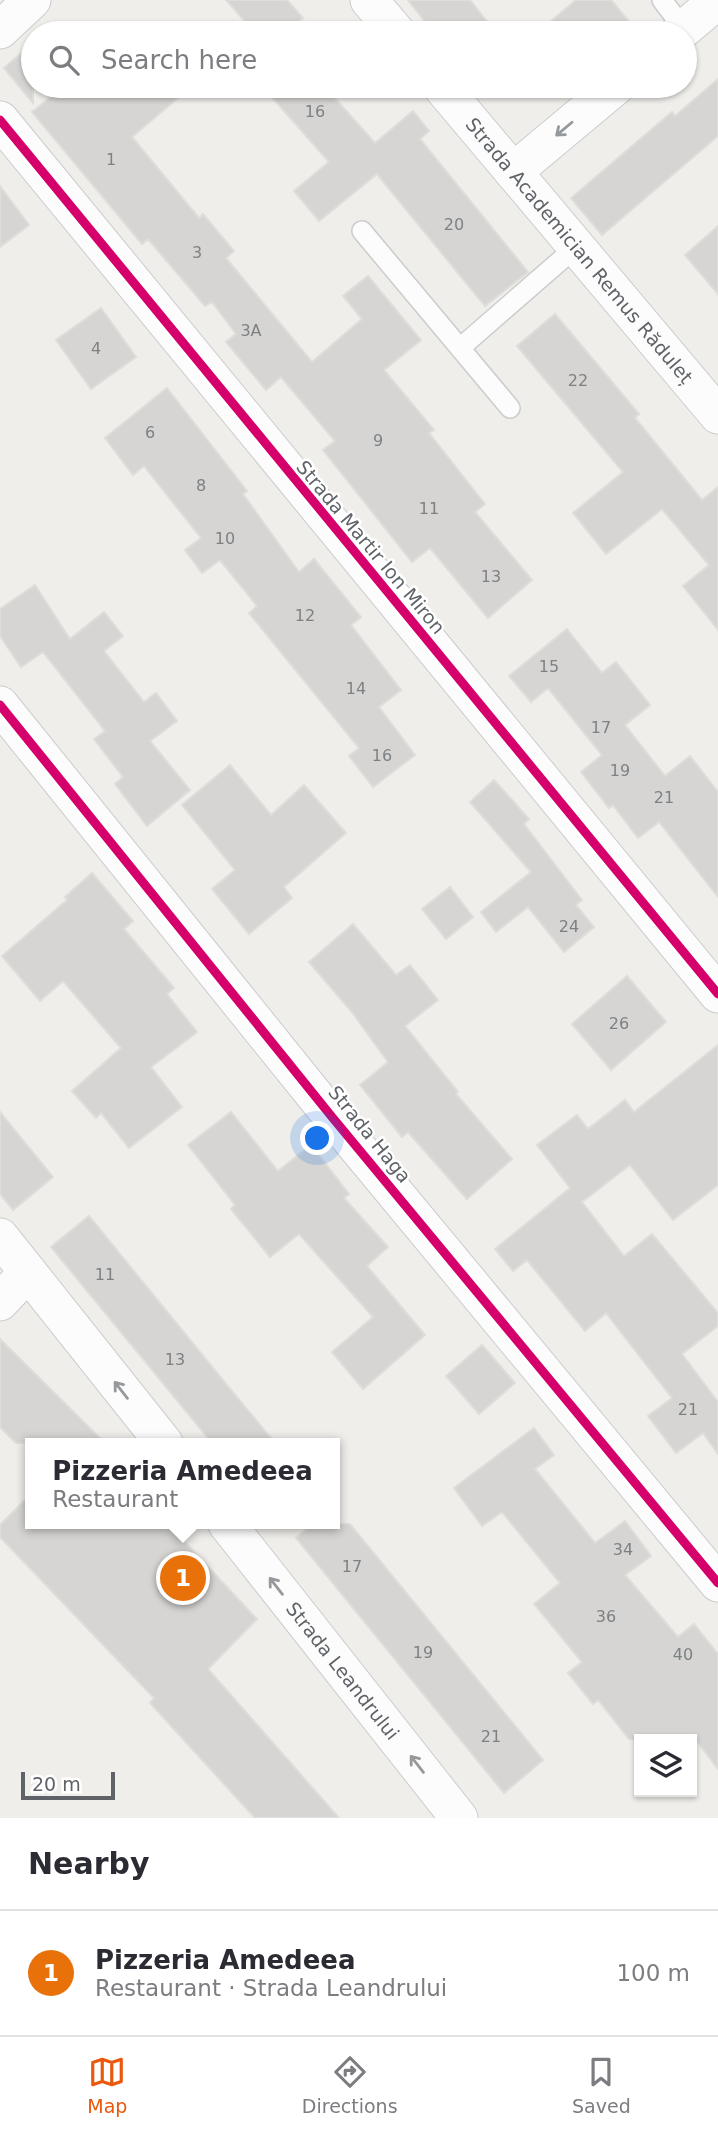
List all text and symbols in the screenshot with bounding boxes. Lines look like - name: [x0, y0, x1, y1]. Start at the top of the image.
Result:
- search box: [21, 21, 697, 98]
- icon: search: [45, 41, 83, 79]
- text: Search here: [101, 45, 257, 75]
- house number: 16: [305, 102, 325, 121]
- street label: Strada Academician Remus Răduleț: [461, 113, 698, 388]
- one-way arrow: [556, 121, 574, 137]
- house number: 1: [106, 150, 116, 169]
- house number: 20: [444, 215, 464, 234]
- house number: 3: [192, 243, 202, 262]
- house number: 3A: [240, 321, 262, 340]
- house number: 4: [91, 339, 101, 358]
- house number: 22: [568, 371, 588, 390]
- house number: 6: [145, 423, 155, 442]
- house number: 9: [373, 431, 383, 450]
- street label: Strada Martir Ion Miron: [292, 456, 450, 638]
- house number: 8: [196, 476, 206, 495]
- house number: 11: [419, 499, 439, 518]
- house number: 10: [215, 529, 235, 548]
- house number: 13: [481, 567, 501, 586]
- house number: 12: [295, 606, 315, 625]
- house number: 15: [539, 657, 559, 676]
- house number: 14: [346, 679, 366, 698]
- house number: 17: [591, 718, 611, 737]
- house number: 16: [372, 746, 392, 765]
- house number: 19: [610, 761, 630, 780]
- house number: 21: [654, 788, 674, 807]
- house number: 24: [559, 917, 579, 936]
- house number: 26: [609, 1014, 629, 1033]
- street label: Strada Haga: [324, 1081, 416, 1187]
- your location: [300, 1121, 334, 1155]
- house number: 11: [95, 1265, 115, 1284]
- house number: 13: [165, 1350, 185, 1369]
- one-way arrow: [114, 1381, 129, 1399]
- house number: 21: [678, 1400, 698, 1419]
- popup: [25, 1438, 340, 1529]
- text: Pizzeria Amedeea: [52, 1456, 313, 1486]
- text: Restaurant: [52, 1486, 178, 1512]
- house number: 34: [613, 1540, 633, 1559]
- pin: 1: [160, 1552, 206, 1604]
- house number: 17: [342, 1557, 362, 1576]
- one-way arrow: [268, 1577, 283, 1595]
- street label: Strada Leandrului: [282, 1598, 404, 1744]
- house number: 36: [596, 1607, 616, 1626]
- house number: 19: [413, 1643, 433, 1662]
- house number: 40: [673, 1645, 693, 1664]
- house number: 21: [481, 1727, 501, 1746]
- map controls: [634, 1734, 697, 1797]
- button: layers: [634, 1734, 697, 1797]
- one-way arrow: [409, 1756, 424, 1774]
- scale bar: [21, 1769, 116, 1801]
- text: 20 m: [32, 1773, 81, 1795]
- text: Nearby: [28, 1846, 150, 1881]
- text: Pizzeria Amedeea: [95, 1945, 355, 1975]
- text: 1: [43, 1960, 59, 1986]
- text: 100 m: [616, 1960, 690, 1986]
- text: Restaurant · Strada Leandrului: [95, 1975, 447, 2001]
- tab: Map: [87, 2053, 127, 2117]
- tab: Directions: [302, 2053, 398, 2117]
- tab: Saved: [572, 2053, 631, 2117]

